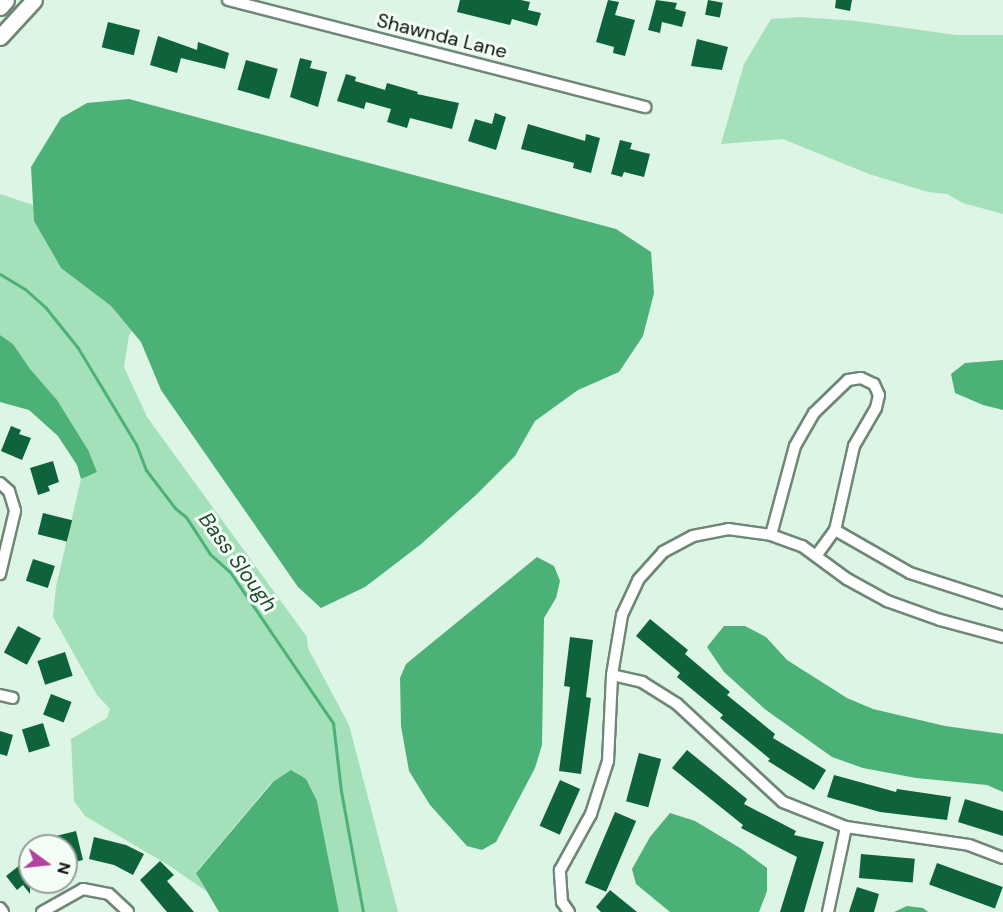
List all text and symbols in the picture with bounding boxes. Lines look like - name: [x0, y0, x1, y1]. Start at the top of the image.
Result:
- street label: Shawnda Lane: [374, 8, 510, 64]
- water label: Bass Slough: [194, 507, 282, 617]
- north arrow: [18, 834, 78, 894]
- text: N: [52, 860, 76, 877]

